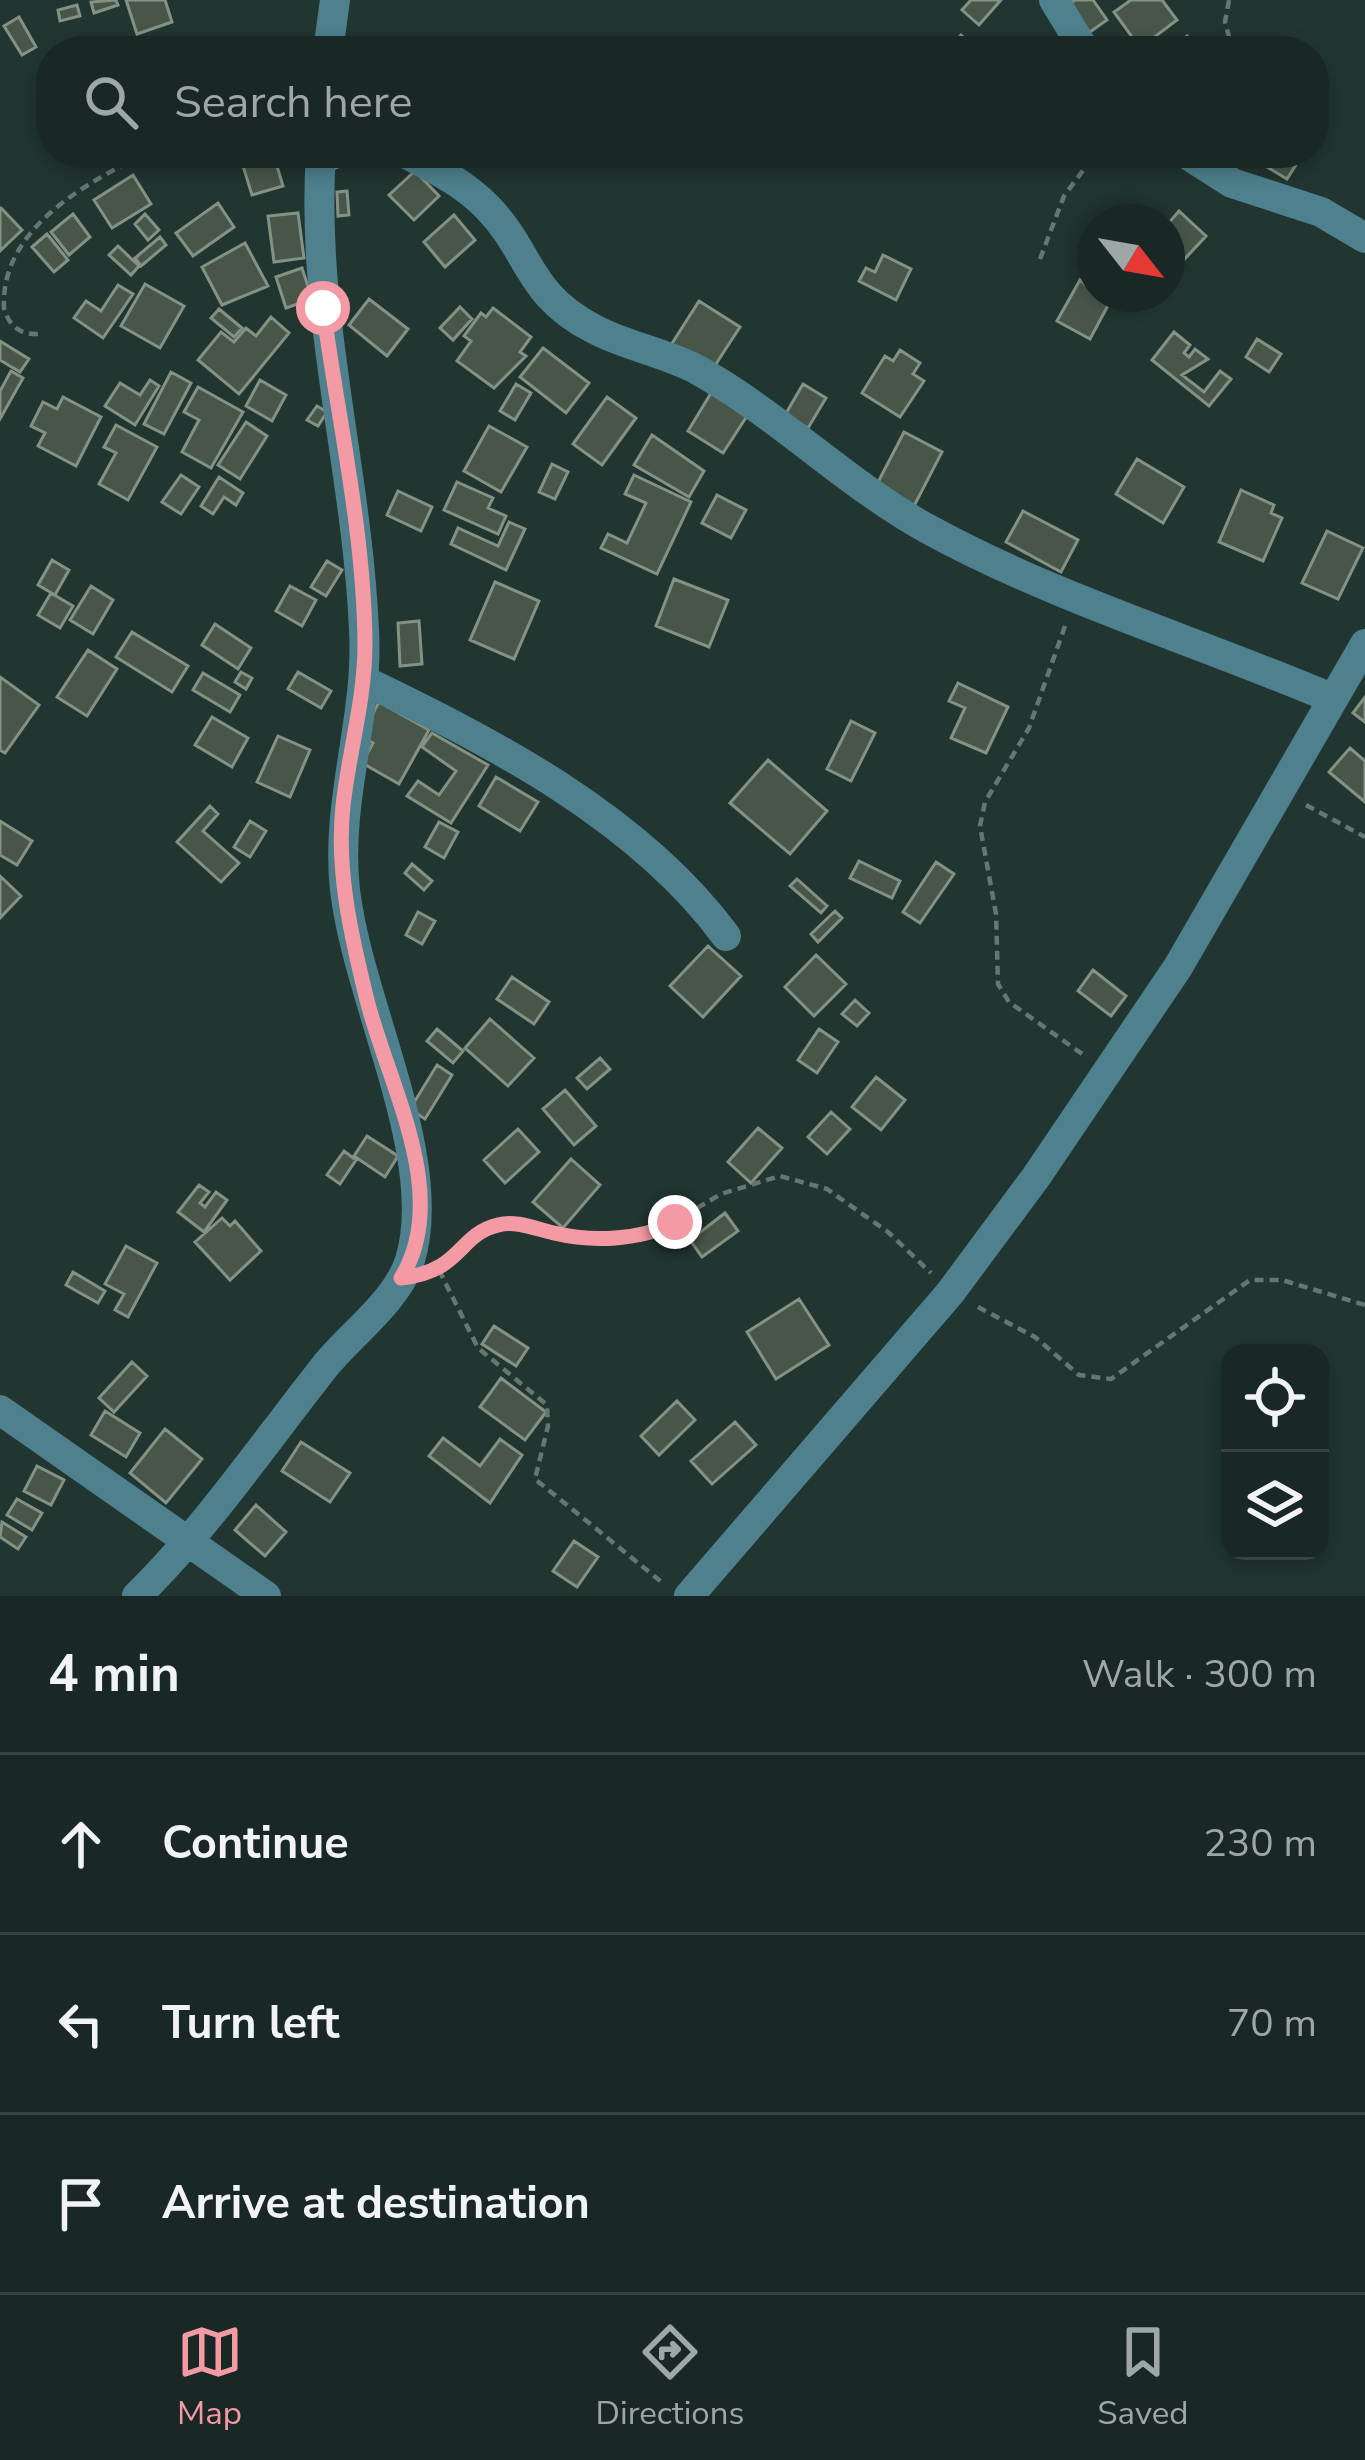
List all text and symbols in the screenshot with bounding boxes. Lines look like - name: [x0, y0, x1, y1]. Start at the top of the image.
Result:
- search box: [36, 36, 1329, 168]
- icon: search: [78, 69, 144, 135]
- text: Search here: [174, 72, 413, 133]
- north arrow: [1077, 204, 1185, 312]
- route start: [296, 281, 350, 335]
- route end: [648, 1195, 702, 1249]
- map controls: [1221, 1344, 1329, 1560]
- button: locate: [1221, 1344, 1329, 1452]
- button: layers: [1221, 1452, 1329, 1560]
- text: 4 min: [48, 1639, 180, 1709]
- text: Walk · 300 m: [1082, 1648, 1317, 1701]
- icon: ahead: [48, 1811, 114, 1877]
- text: Continue: [162, 1813, 349, 1874]
- text: 230 m: [1203, 1817, 1317, 1870]
- icon: left: [48, 1991, 114, 2057]
- text: Turn left: [162, 1993, 340, 2054]
- text: 70 m: [1227, 1997, 1317, 2050]
- icon: arrive: [48, 2171, 114, 2237]
- text: Arrive at destination: [162, 2173, 590, 2234]
- tab: Map: [177, 2319, 243, 2436]
- tab: Directions: [596, 2319, 744, 2436]
- tab: Saved: [1097, 2319, 1188, 2436]

